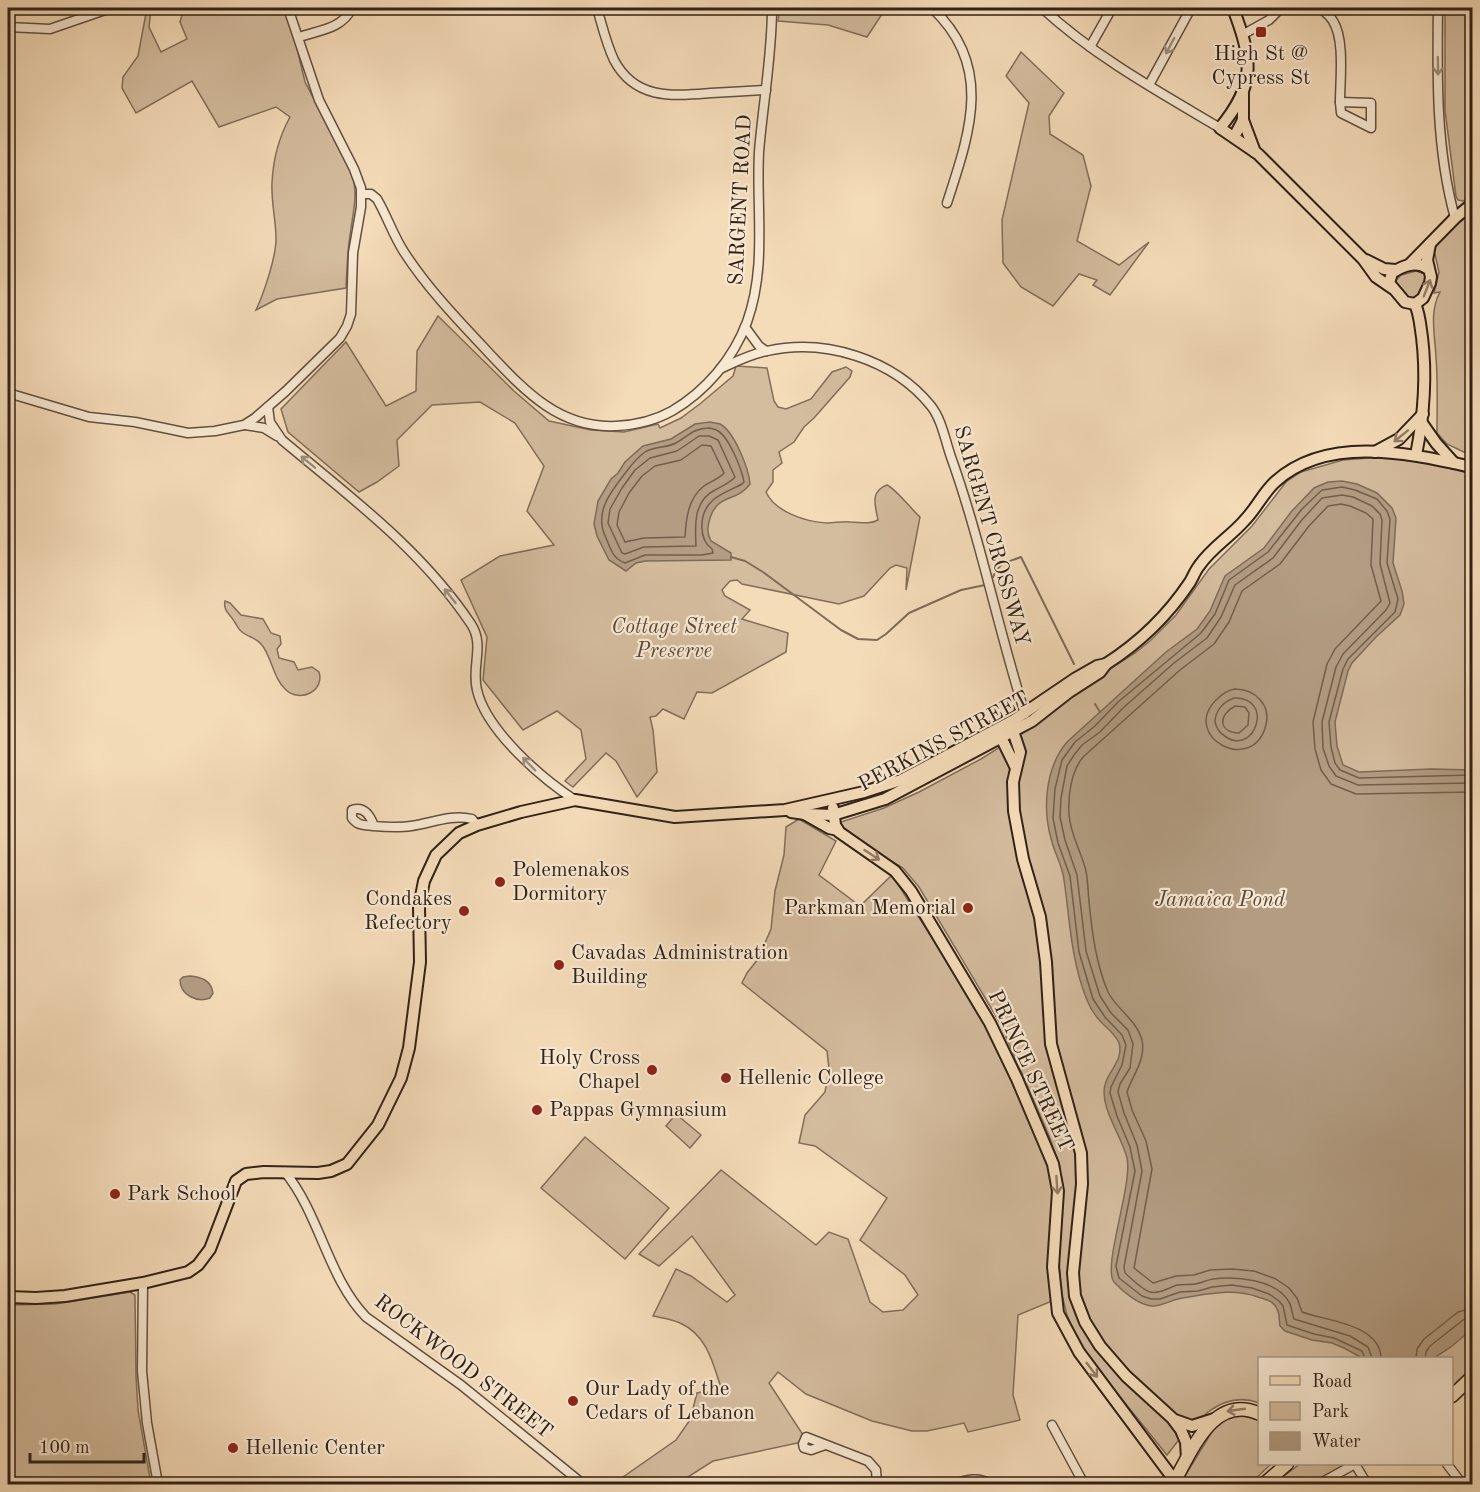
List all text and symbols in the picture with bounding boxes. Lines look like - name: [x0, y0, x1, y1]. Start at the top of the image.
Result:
- marker: High St @ Cypress St: [1254, 25, 1268, 39]
- one-way arrow: [1164, 37, 1176, 54]
- place label: High St @ Cypress St: [1212, 44, 1310, 89]
- one-way arrow: [1432, 55, 1444, 75]
- street label: SARGENT ROAD: [726, 114, 756, 286]
- one-way arrow: [1422, 279, 1433, 298]
- street label: SARGENT CROSSWAY: [949, 423, 1033, 649]
- one-way arrow: [1393, 429, 1409, 442]
- one-way arrow: [300, 456, 316, 469]
- one-way arrow: [443, 588, 456, 604]
- park label: Cottage Street Preserve: [611, 617, 737, 662]
- street label: PERKINS STREET: [855, 688, 1033, 796]
- one-way arrow: [522, 756, 537, 771]
- one-way arrow: [863, 849, 880, 861]
- place label: Polemenakos Dormitory: [512, 860, 629, 905]
- marker: Polemenakos Dormitory: [493, 875, 507, 889]
- place label: Condakes Refectory: [364, 889, 452, 934]
- park label: Jamaica Pond: [1155, 890, 1286, 911]
- place label: Parkman Memorial: [784, 898, 956, 919]
- marker: Parkman Memorial: [961, 901, 975, 915]
- marker: Condakes Refectory: [457, 904, 471, 918]
- place label: Cavadas Administration Building: [571, 943, 789, 988]
- marker: Cavadas Administration Building: [552, 958, 566, 972]
- street label: PRINCE STREET: [983, 987, 1077, 1155]
- place label: Holy Cross Chapel: [539, 1048, 640, 1093]
- marker: Holy Cross Chapel: [645, 1063, 659, 1077]
- place label: Hellenic College: [738, 1068, 884, 1089]
- marker: Hellenic College: [719, 1071, 733, 1085]
- place label: Pappas Gymnasium: [549, 1100, 727, 1121]
- marker: Pappas Gymnasium: [530, 1103, 544, 1117]
- one-way arrow: [1052, 1175, 1063, 1195]
- place label: Park School: [127, 1184, 237, 1205]
- marker: Park School: [108, 1187, 122, 1201]
- street label: ROCKWOOD STREET: [370, 1291, 556, 1443]
- legend: [1258, 1357, 1453, 1465]
- one-way arrow: [1085, 1362, 1098, 1378]
- text: Road: [1312, 1373, 1352, 1391]
- place label: Our Lady of the Cedars of Lebanon: [585, 1379, 755, 1424]
- marker: Our Lady of the Cedars of Lebanon: [566, 1394, 580, 1408]
- text: Park: [1312, 1403, 1349, 1421]
- one-way arrow: [1227, 1405, 1246, 1416]
- scale bar: [30, 1426, 144, 1464]
- text: Water: [1312, 1433, 1361, 1451]
- place label: Hellenic Center: [245, 1438, 385, 1459]
- text: 100 m: [39, 1439, 90, 1457]
- marker: Hellenic Center: [226, 1441, 240, 1455]

